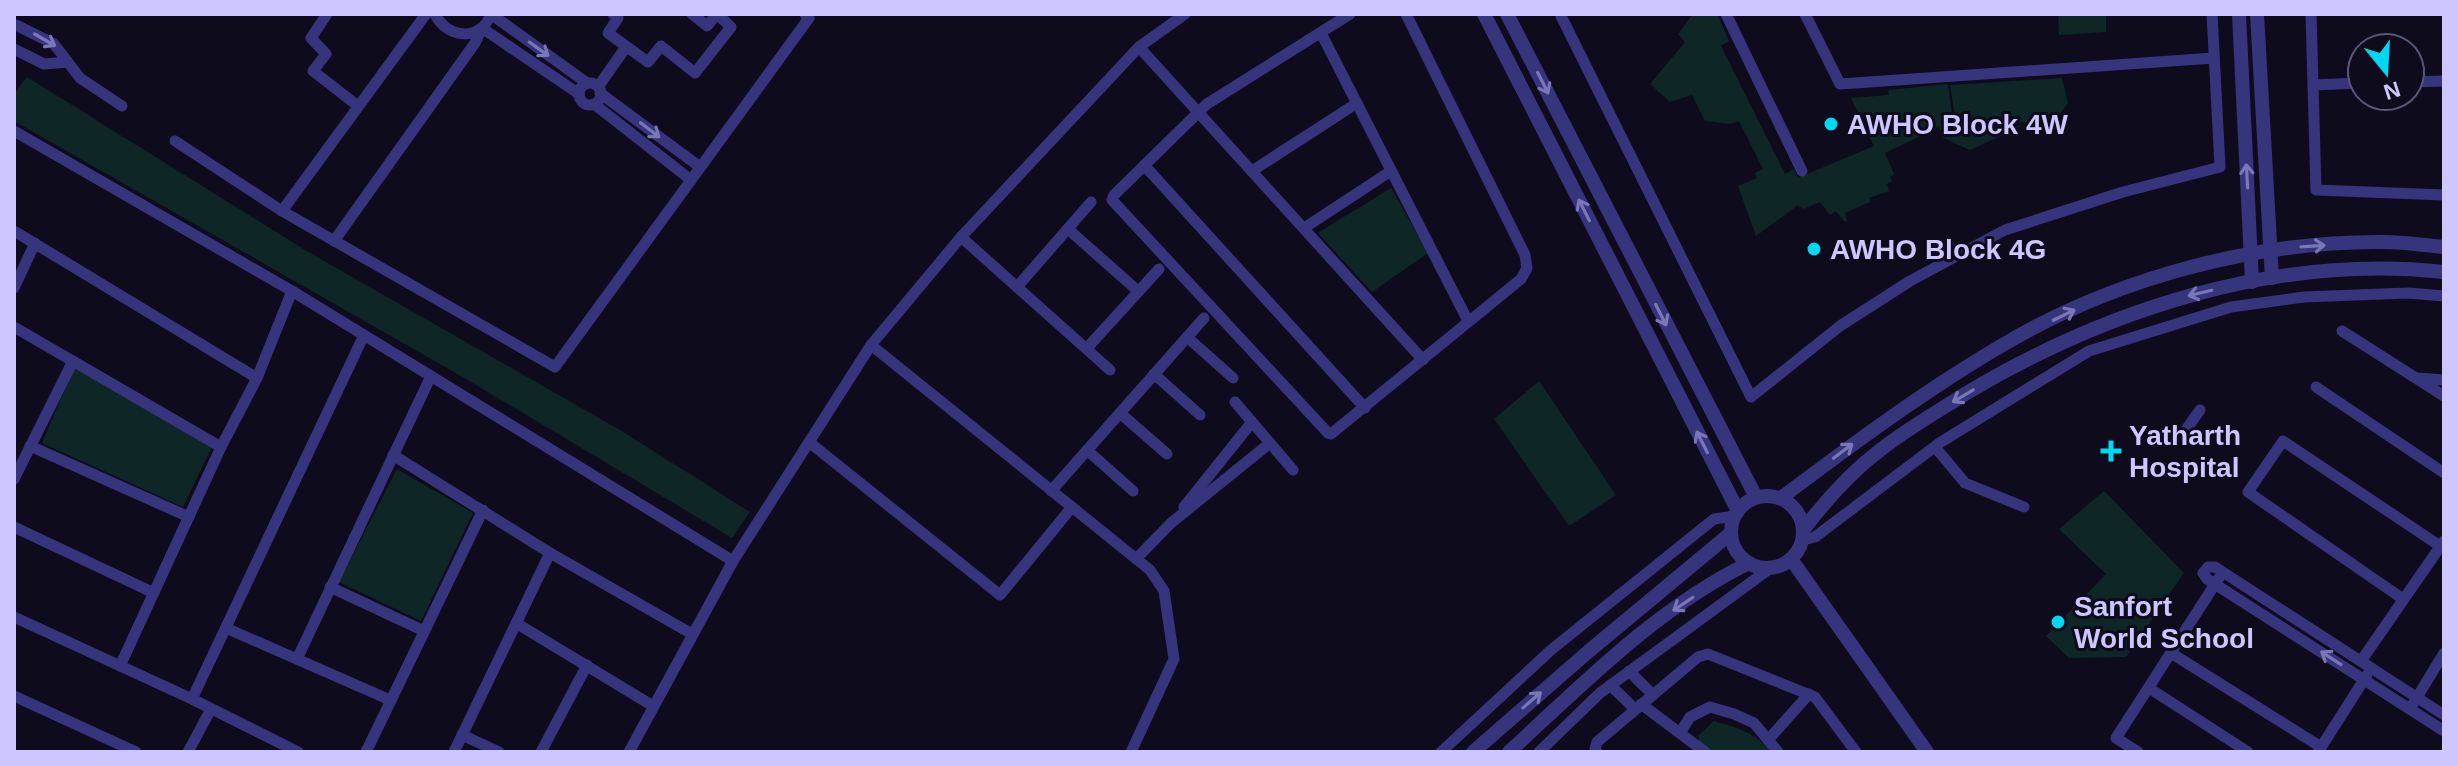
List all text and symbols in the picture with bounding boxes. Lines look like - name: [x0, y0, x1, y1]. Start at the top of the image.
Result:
- one-way arrow: [33, 32, 56, 48]
- north arrow: [2346, 32, 2426, 112]
- one-way arrow: [528, 40, 550, 57]
- one-way arrow: [1535, 71, 1551, 95]
- text: N: [2381, 76, 2403, 105]
- place label: AWHO Block 4W: [1847, 109, 2068, 140]
- marker: AWHO Block 4W: [1822, 115, 1840, 133]
- one-way arrow: [639, 122, 661, 138]
- one-way arrow: [2239, 163, 2254, 190]
- one-way arrow: [1576, 199, 1591, 223]
- place label: AWHO Block 4G: [1830, 234, 2046, 265]
- one-way arrow: [2299, 238, 2326, 253]
- marker: AWHO Block 4G: [1805, 240, 1823, 258]
- one-way arrow: [2188, 286, 2214, 301]
- one-way arrow: [1654, 302, 1670, 326]
- one-way arrow: [2051, 306, 2075, 322]
- one-way arrow: [1952, 388, 1975, 404]
- place label: Yatharth Hospital: [2129, 420, 2241, 483]
- one-way arrow: [1694, 430, 1710, 454]
- marker: Yatharth Hospital: [2100, 440, 2122, 462]
- one-way arrow: [1832, 443, 1853, 460]
- place label: Sanfort World School: [2074, 591, 2254, 654]
- one-way arrow: [1673, 596, 1695, 612]
- marker: Sanfort World School: [2049, 613, 2067, 631]
- one-way arrow: [2320, 650, 2343, 666]
- one-way arrow: [1521, 692, 1541, 710]

